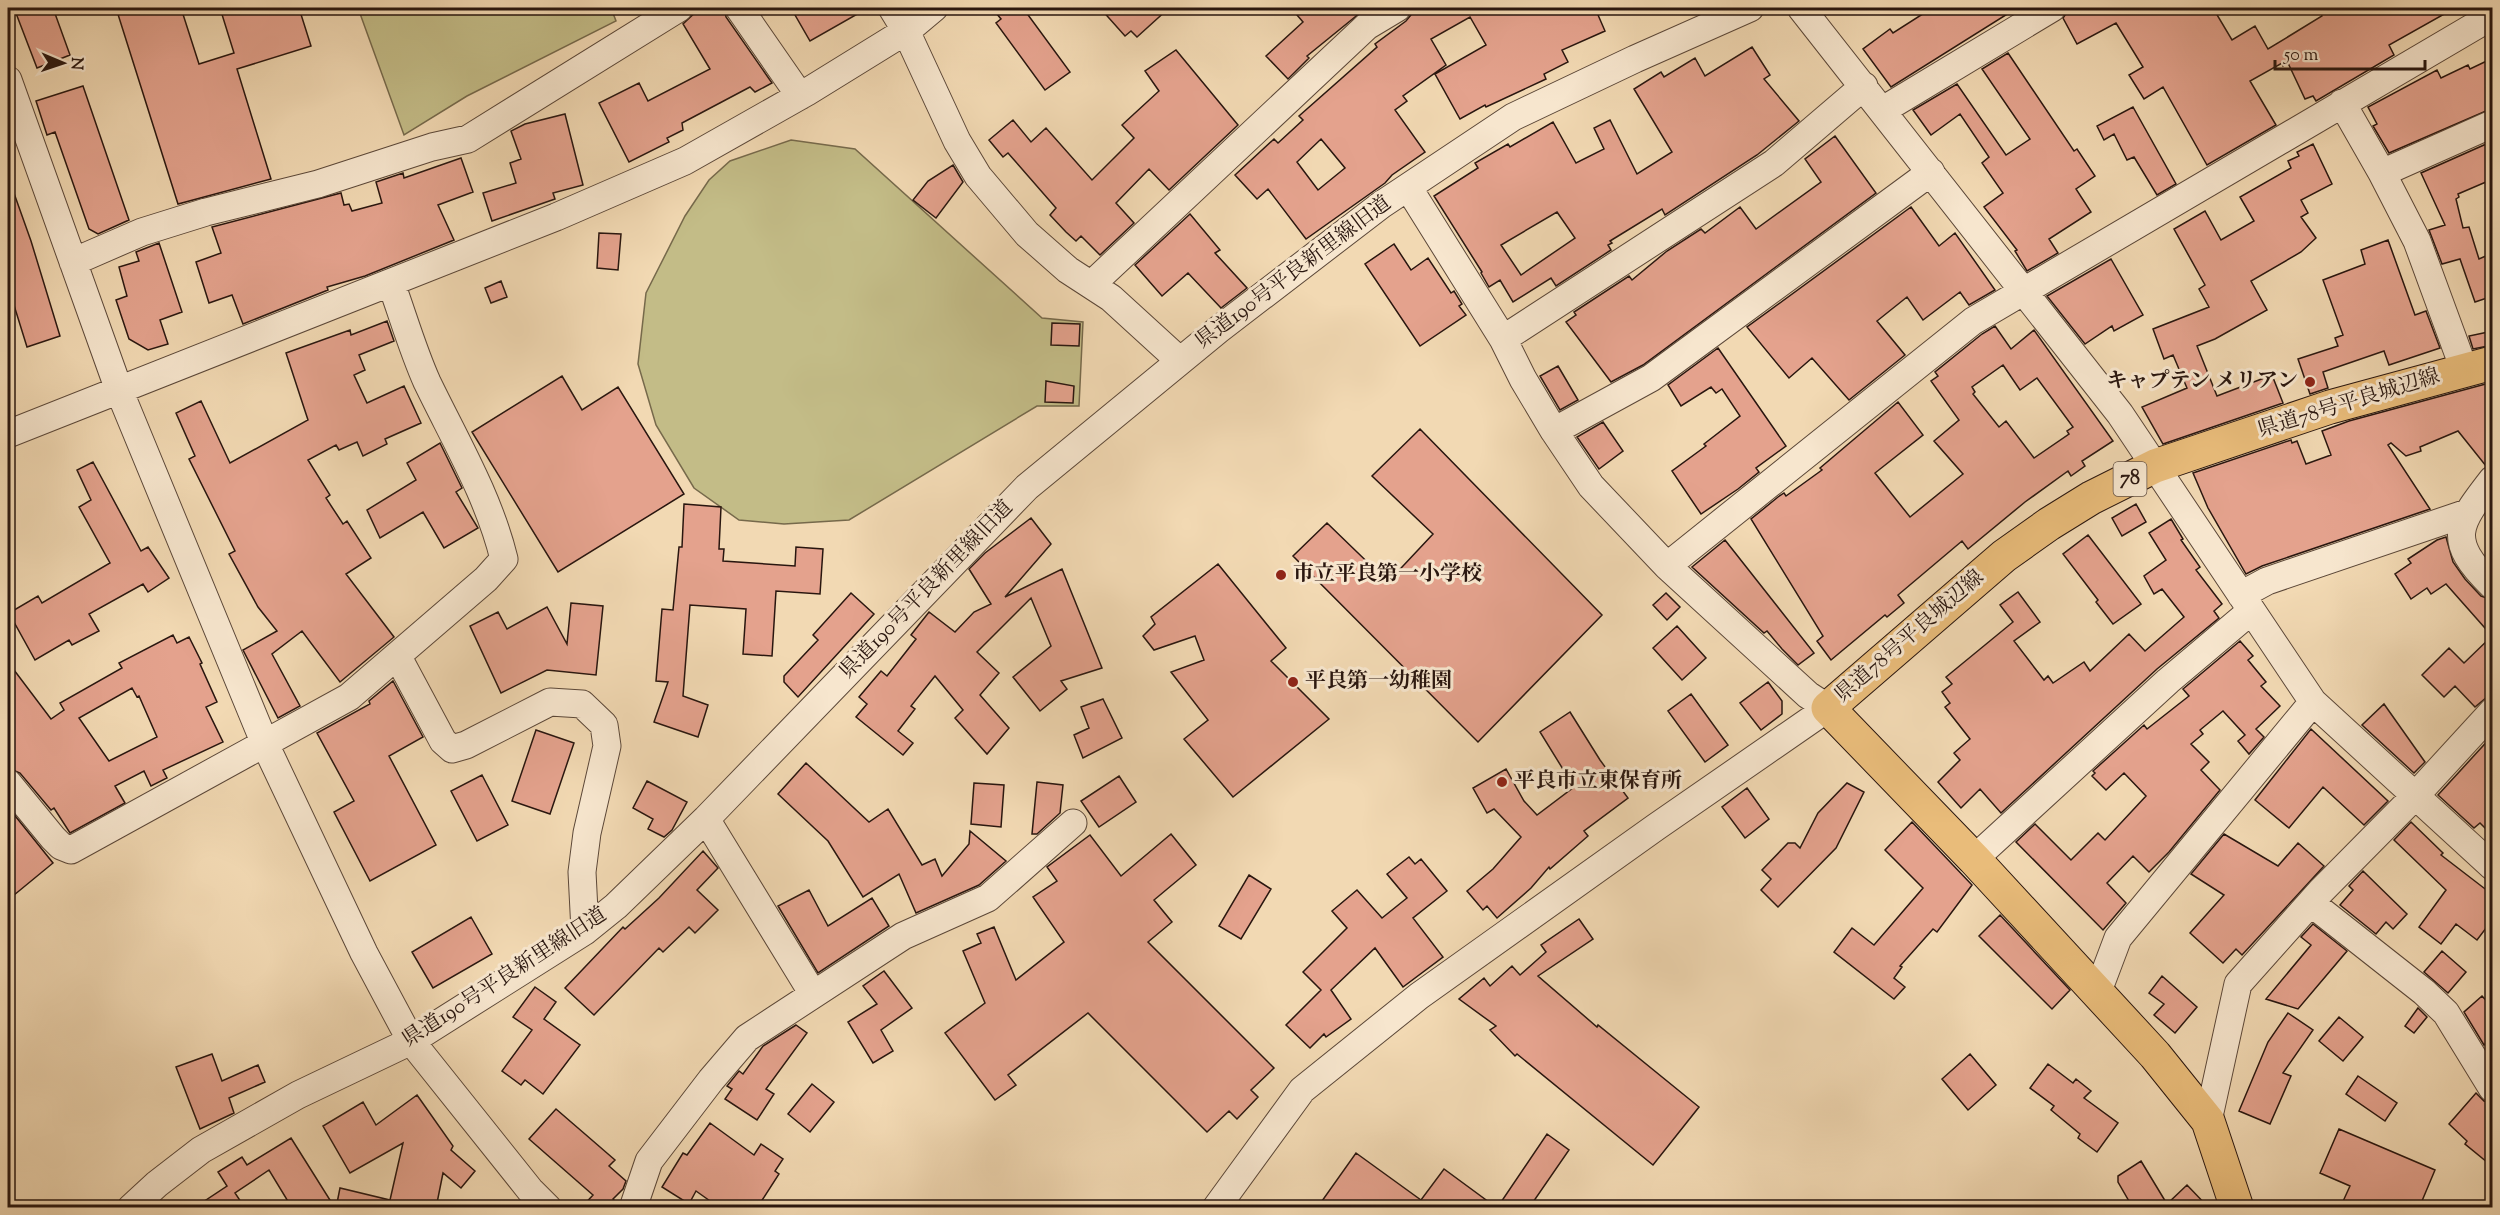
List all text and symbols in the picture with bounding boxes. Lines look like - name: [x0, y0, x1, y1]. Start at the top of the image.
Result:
- north arrow: [33, 33, 93, 93]
- scale bar: [2275, 33, 2425, 71]
- text: 50 m: [2283, 43, 2319, 69]
- text: N: [64, 57, 87, 70]
- street label: 県道190号平良新里線旧道: [1190, 189, 1398, 357]
- street label: 県道78号平良城辺線: [2254, 362, 2444, 446]
- place label: キャプテン メリアン: [2106, 367, 2298, 397]
- marker: キャプテン メリアン: [2303, 375, 2317, 389]
- road number: 78: [2114, 462, 2146, 496]
- street label: 県道190号平良新里線旧道: [833, 494, 1021, 686]
- place label: 市立平良第一小学校: [1293, 560, 1482, 590]
- street label: 県道78号平良城辺線: [1829, 564, 1991, 710]
- marker: 市立平良第一小学校: [1274, 568, 1288, 582]
- place label: 平良第一幼稚園: [1305, 667, 1452, 697]
- marker: 平良第一幼稚園: [1286, 675, 1300, 689]
- place label: 平良市立東保育所: [1514, 767, 1682, 797]
- marker: 平良市立東保育所: [1495, 775, 1509, 789]
- street label: 県道190号平良新里線旧道: [397, 901, 613, 1055]

